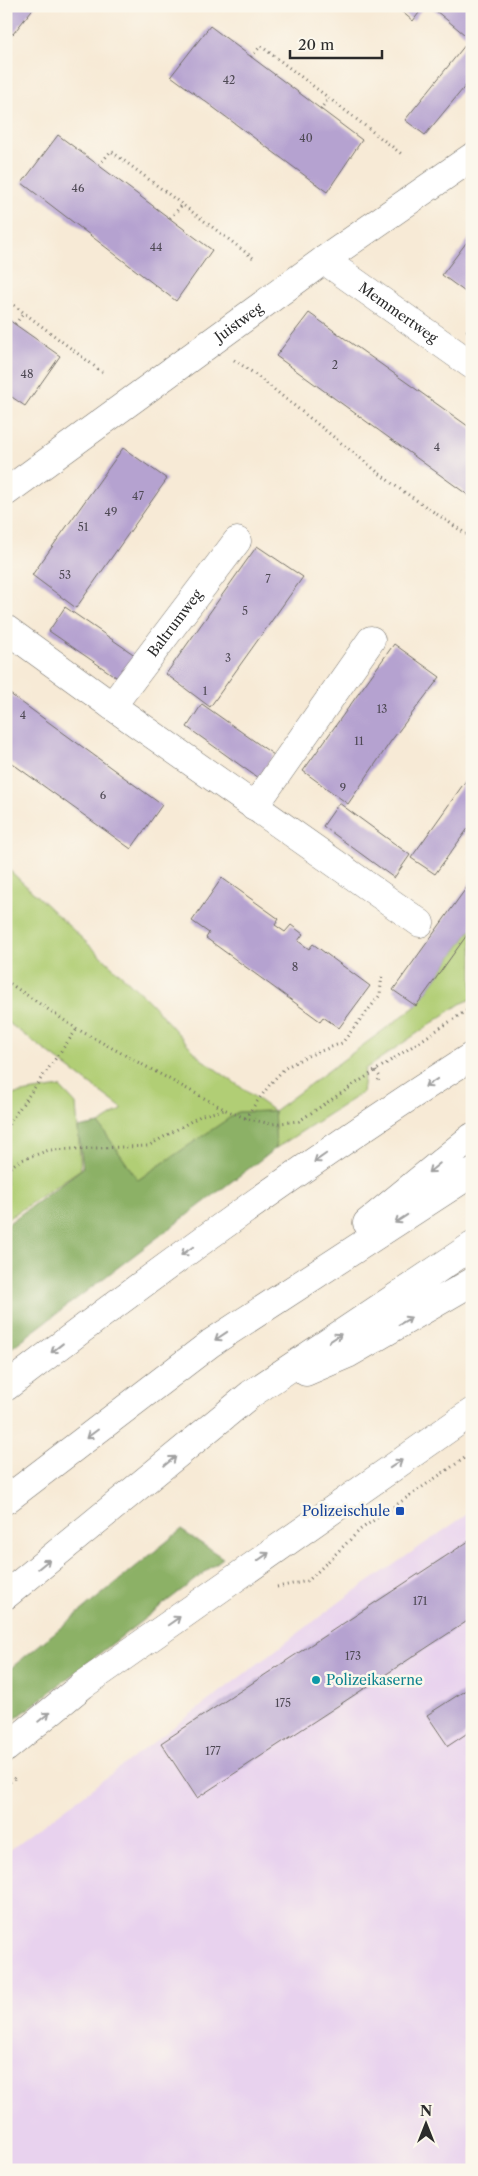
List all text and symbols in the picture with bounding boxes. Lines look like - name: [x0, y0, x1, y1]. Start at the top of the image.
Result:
- scale bar: [290, 28, 383, 60]
- text: 20 m: [298, 35, 334, 54]
- house number: 42: [223, 73, 235, 87]
- house number: 40: [299, 131, 313, 145]
- house number: 46: [72, 181, 85, 195]
- house number: 44: [150, 240, 162, 254]
- street label: Memmertweg: [355, 278, 442, 347]
- street label: Juistweg: [209, 298, 267, 347]
- house number: 2: [332, 358, 338, 372]
- house number: 48: [21, 367, 33, 381]
- house number: 4: [434, 440, 440, 454]
- house number: 47: [132, 489, 144, 503]
- house number: 49: [105, 505, 117, 519]
- house number: 51: [78, 520, 89, 534]
- house number: 53: [59, 568, 71, 582]
- house number: 7: [265, 572, 271, 586]
- street label: Baltrumweg: [143, 585, 206, 660]
- house number: 5: [242, 604, 248, 618]
- house number: 3: [225, 651, 231, 665]
- house number: 1: [203, 684, 208, 698]
- house number: 13: [377, 702, 387, 716]
- house number: 4: [20, 708, 26, 722]
- house number: 11: [354, 734, 364, 748]
- house number: 9: [340, 781, 346, 795]
- house number: 6: [100, 788, 107, 802]
- house number: 8: [292, 960, 298, 974]
- one-way arrow: [424, 1077, 438, 1088]
- one-way arrow: [314, 1153, 328, 1163]
- one-way arrow: [428, 1162, 441, 1173]
- one-way arrow: [395, 1214, 409, 1224]
- one-way arrow: [181, 1246, 195, 1256]
- one-way arrow: [398, 1316, 412, 1326]
- one-way arrow: [214, 1331, 228, 1341]
- one-way arrow: [327, 1333, 341, 1343]
- one-way arrow: [51, 1342, 64, 1353]
- one-way arrow: [86, 1429, 99, 1440]
- one-way arrow: [163, 1455, 176, 1466]
- one-way arrow: [389, 1459, 403, 1469]
- place label: Polizeischule: [302, 1502, 390, 1520]
- marker: Polizeischule: [394, 1505, 406, 1517]
- one-way arrow: [256, 1552, 270, 1562]
- one-way arrow: [37, 1558, 50, 1569]
- house number: 171: [413, 1594, 428, 1608]
- one-way arrow: [167, 1615, 180, 1626]
- house number: 173: [345, 1649, 361, 1663]
- place label: Polizeikaserne: [326, 1671, 423, 1689]
- marker: Polizeikaserne: [310, 1674, 322, 1686]
- house number: 175: [275, 1696, 291, 1710]
- one-way arrow: [37, 1712, 50, 1723]
- house number: 177: [205, 1744, 221, 1758]
- north arrow: [400, 2098, 450, 2148]
- text: N: [420, 2102, 432, 2120]

